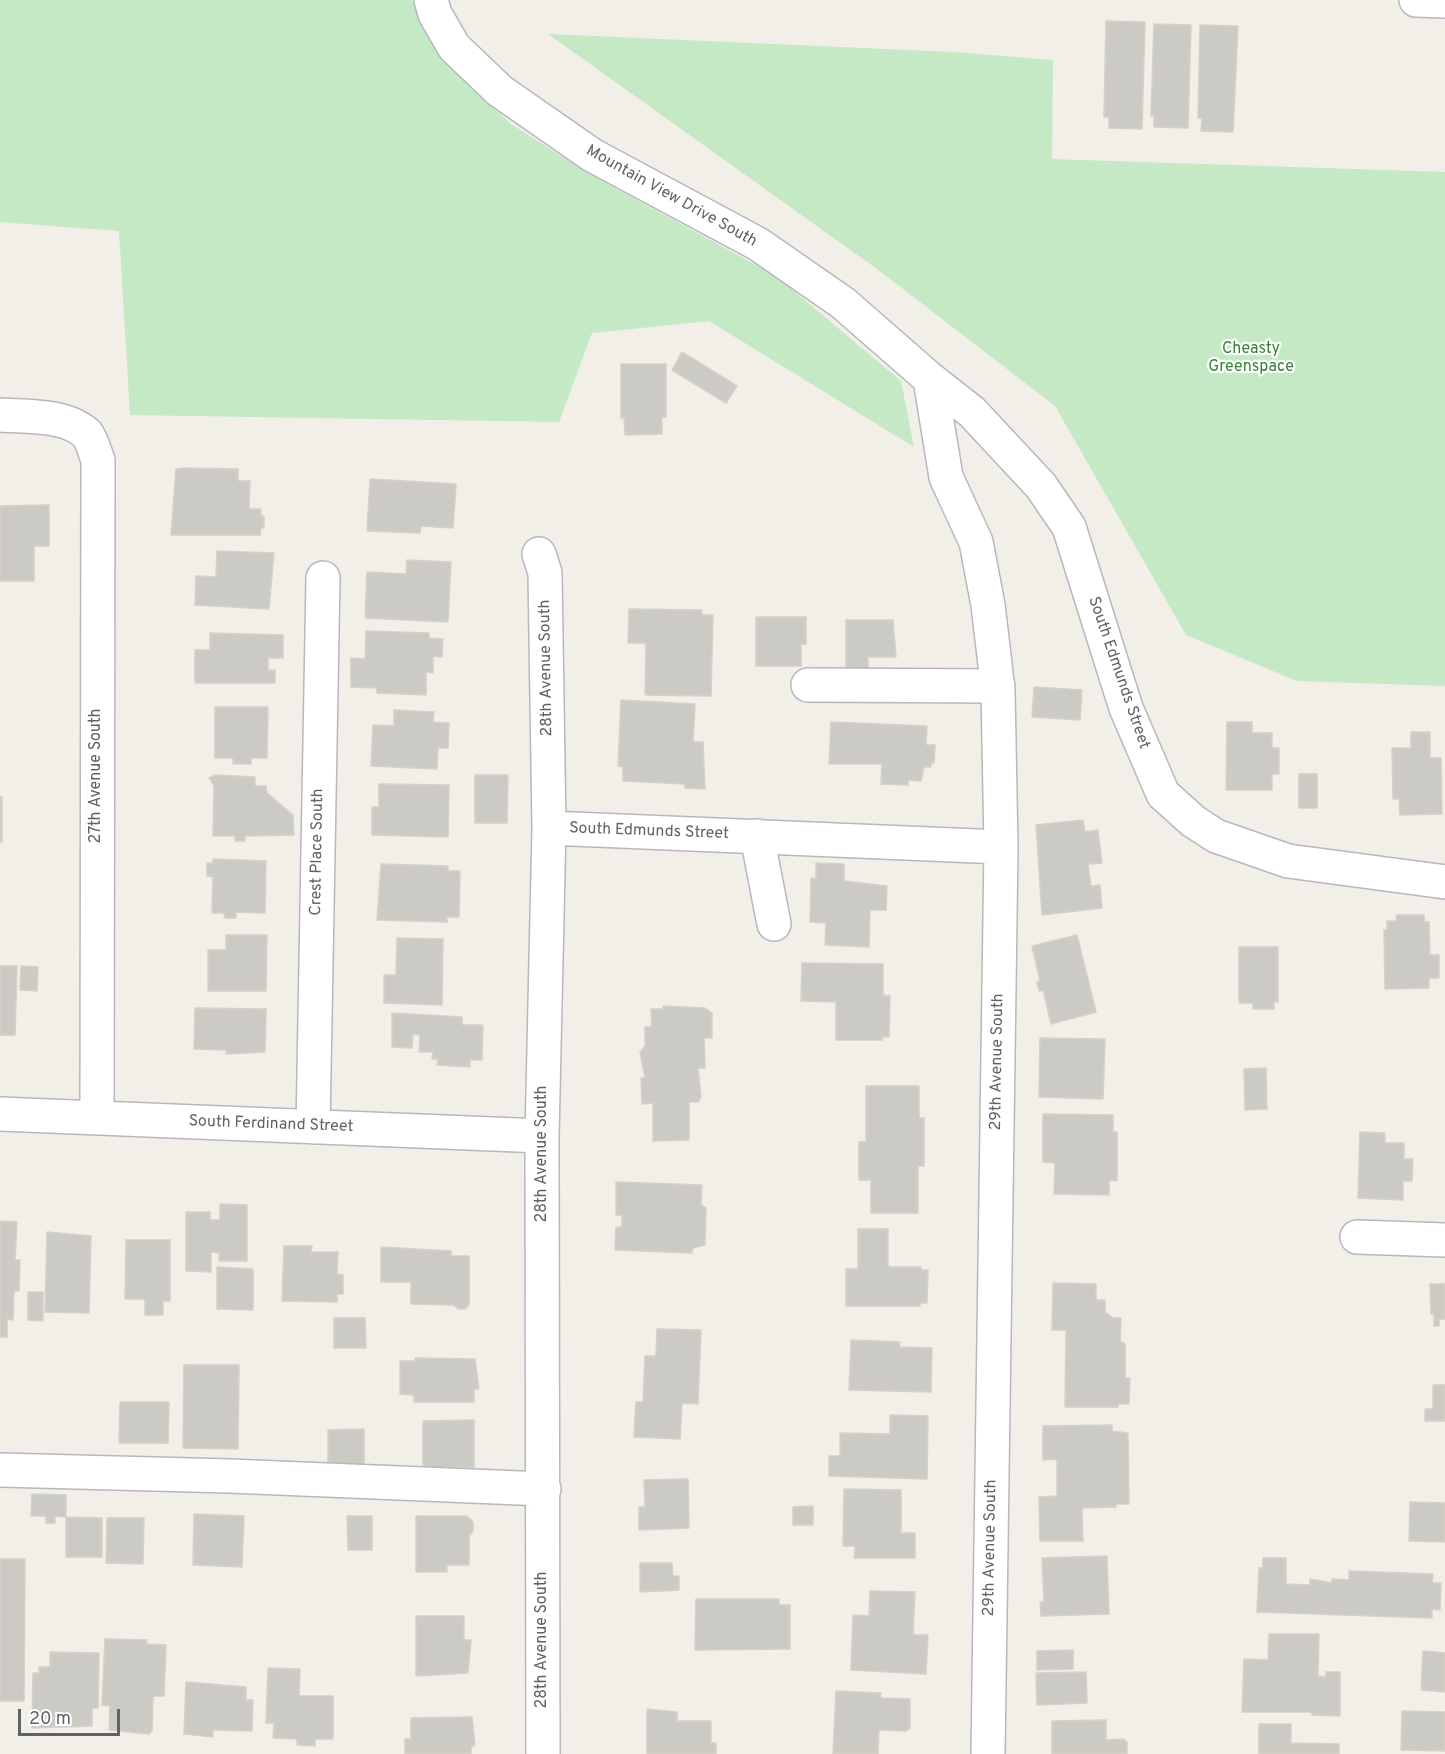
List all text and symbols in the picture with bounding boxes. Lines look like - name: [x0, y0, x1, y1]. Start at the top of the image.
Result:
- street label: Mountain View Drive South: [582, 142, 760, 252]
- park label: Cheasty Greenspace: [1208, 340, 1294, 378]
- street label: South Edmunds Street: [1083, 594, 1153, 752]
- street label: 28th Avenue South: [536, 599, 558, 737]
- street label: 27th Avenue South: [87, 708, 107, 844]
- street label: Crest Place South: [307, 788, 329, 916]
- street label: South Edmunds Street: [569, 820, 729, 844]
- street label: 29th Avenue South: [987, 993, 1009, 1131]
- street label: 28th Avenue South: [533, 1086, 553, 1222]
- street label: South Ferdinand Street: [188, 1113, 354, 1137]
- street label: 29th Avenue South: [980, 1479, 1002, 1617]
- street label: 28th Avenue South: [533, 1572, 553, 1708]
- scale bar: [21, 1697, 123, 1735]
- text: 20 m: [29, 1708, 71, 1731]

